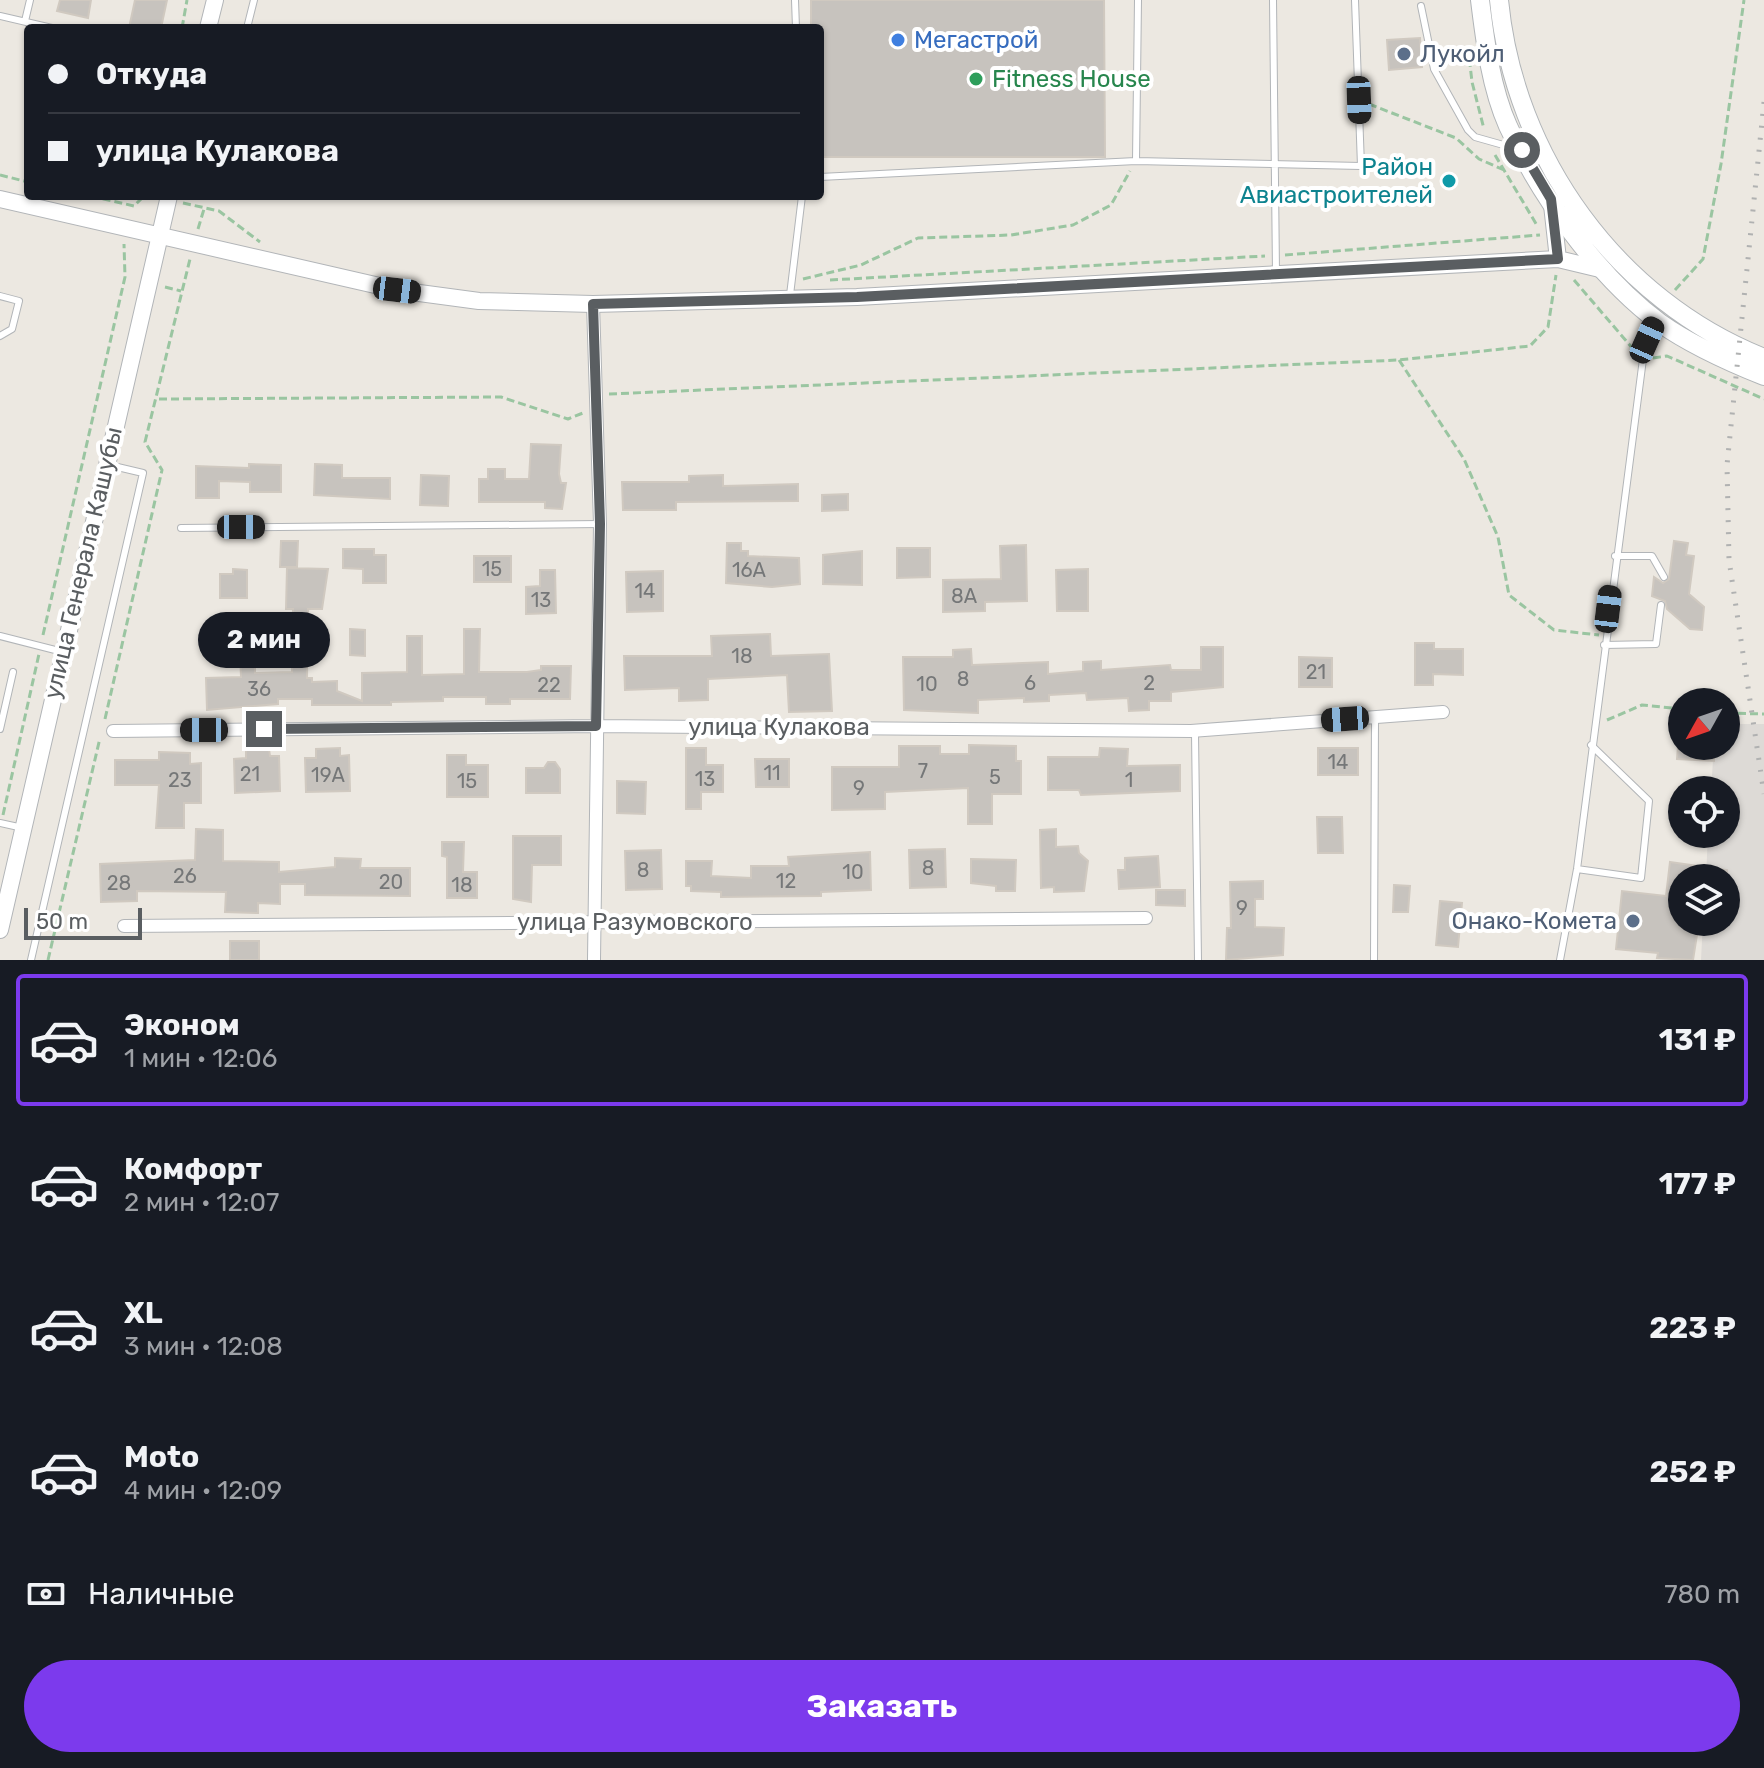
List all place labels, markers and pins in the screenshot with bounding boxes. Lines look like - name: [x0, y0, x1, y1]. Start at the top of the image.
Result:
- place label: Мегастрой: [914, 26, 1038, 54]
- marker: Мегастрой: [889, 31, 907, 49]
- place label: Лукойл: [1420, 40, 1505, 68]
- marker: Лукойл: [1395, 45, 1413, 63]
- place label: Fitness House: [992, 65, 1151, 93]
- marker: Fitness House: [967, 70, 985, 88]
- place label: Район Авиастроителей: [1240, 153, 1433, 209]
- marker: Район Авиастроителей: [1440, 172, 1458, 190]
- place label: Онако-Комета: [1452, 907, 1617, 935]
- marker: Онако-Комета: [1624, 912, 1642, 930]

